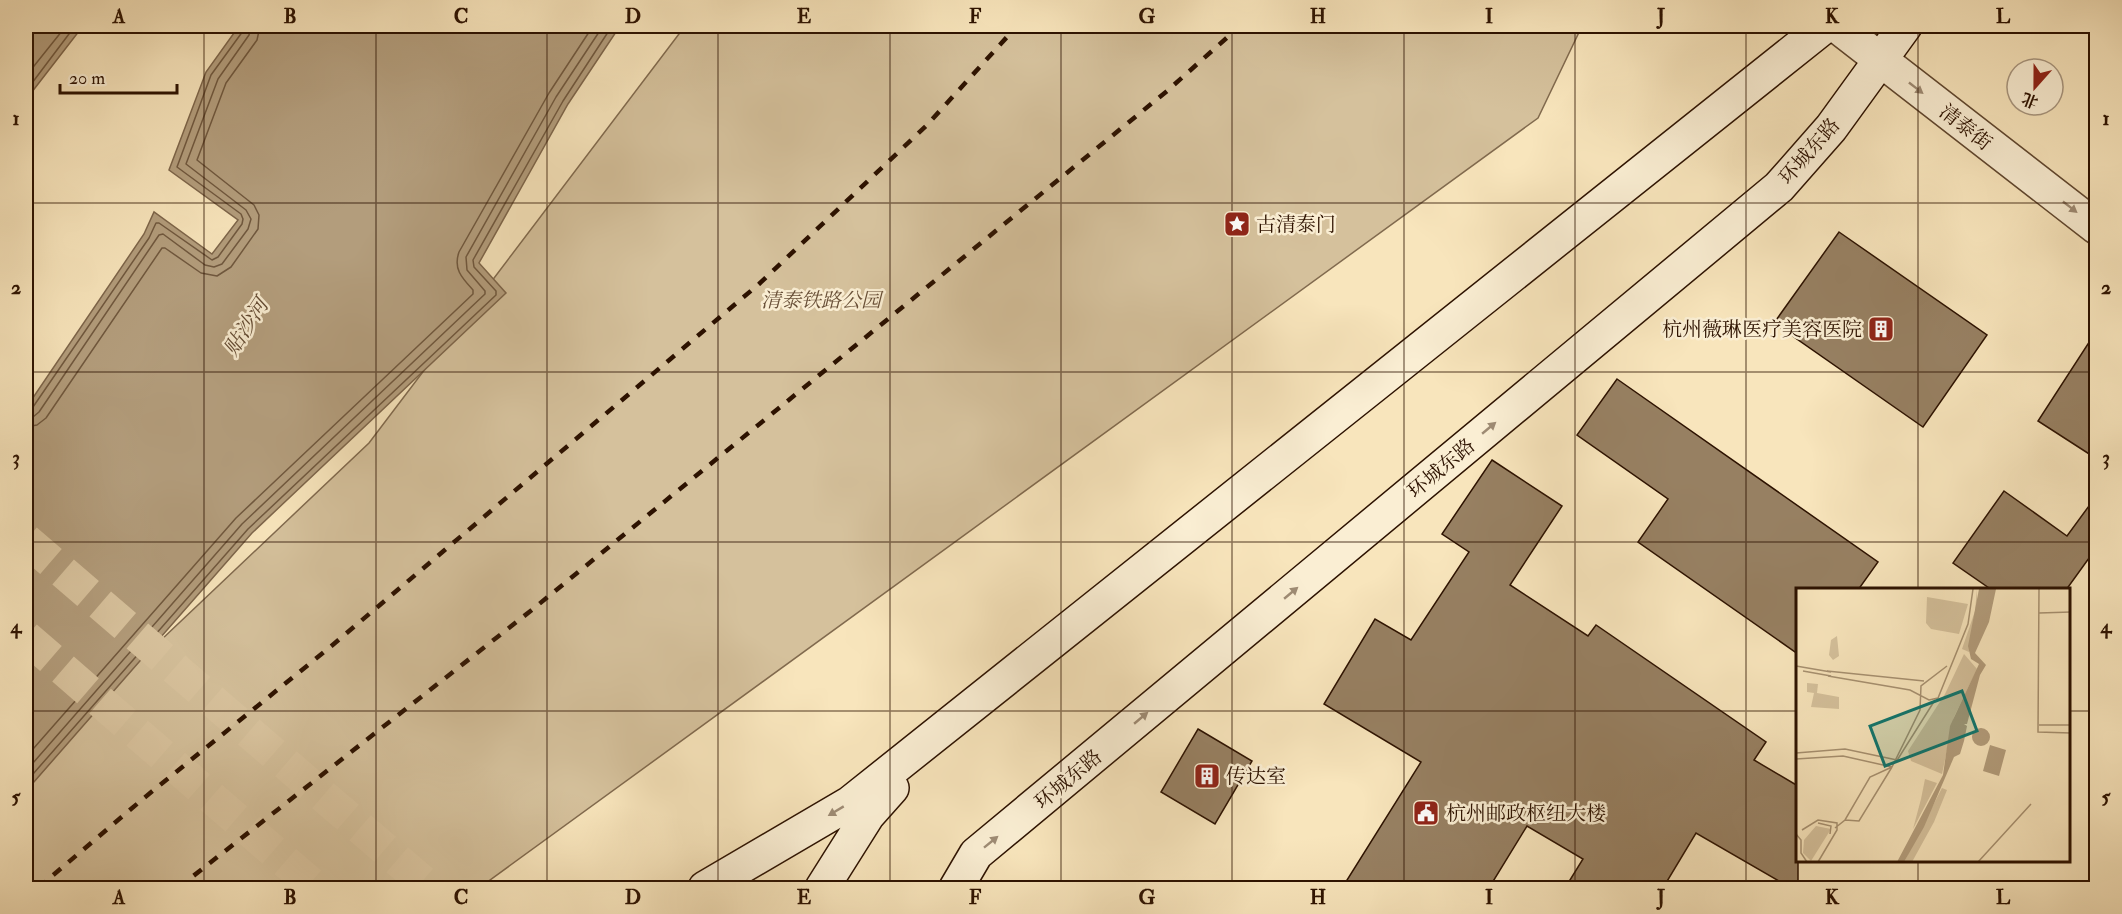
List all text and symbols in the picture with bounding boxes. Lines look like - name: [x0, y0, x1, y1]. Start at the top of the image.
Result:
- text: A: [112, 4, 126, 29]
- text: B: [283, 4, 297, 29]
- text: C: [454, 4, 468, 29]
- text: D: [625, 4, 641, 29]
- text: E: [797, 4, 812, 29]
- text: F: [969, 4, 982, 29]
- text: G: [1139, 4, 1156, 29]
- text: H: [1310, 4, 1326, 29]
- text: I: [1485, 4, 1493, 29]
- text: J: [1656, 4, 1665, 29]
- text: K: [1825, 4, 1840, 29]
- text: L: [1996, 4, 2011, 29]
- scale bar: [60, 57, 177, 95]
- north arrow: [2005, 57, 2065, 117]
- text: 20 m: [69, 67, 105, 90]
- one-way arrow: [1907, 82, 1923, 94]
- text: 北: [2019, 88, 2041, 112]
- street label: 清泰街: [1934, 99, 1997, 156]
- text: 1: [12, 106, 20, 131]
- text: 1: [2102, 106, 2110, 131]
- street label: 环城东路: [1774, 113, 1845, 190]
- one-way arrow: [2062, 201, 2078, 214]
- place icon: 古清泰门: [1222, 209, 1252, 239]
- place label: 古清泰门: [1256, 212, 1336, 237]
- text: 2: [11, 275, 21, 300]
- text: 2: [2101, 275, 2111, 300]
- park label: 清泰铁路公园: [761, 288, 884, 313]
- water label: 贴沙河: [218, 290, 277, 361]
- building icon: 杭州薇琳医疗美容医院: [1866, 314, 1896, 344]
- place label: 杭州薇琳医疗美容医院: [1662, 317, 1862, 342]
- one-way arrow: [1481, 422, 1497, 435]
- street label: 环城东路: [1403, 433, 1480, 504]
- text: 3: [12, 445, 20, 470]
- text: 3: [2102, 445, 2110, 470]
- one-way arrow: [1283, 587, 1299, 600]
- inset map: [1796, 588, 2071, 863]
- text: 4: [10, 614, 23, 639]
- text: 4: [2100, 614, 2113, 639]
- one-way arrow: [1133, 712, 1148, 725]
- street label: 环城东路: [1030, 744, 1107, 815]
- building icon: 传达室: [1192, 761, 1222, 791]
- place label: 传达室: [1226, 764, 1286, 789]
- text: 5: [12, 784, 22, 809]
- text: 5: [2102, 784, 2112, 809]
- public building icon: 杭州邮政枢纽大楼: [1411, 798, 1441, 828]
- place label: 杭州邮政枢纽大楼: [1446, 801, 1606, 826]
- one-way arrow: [827, 806, 844, 816]
- one-way arrow: [983, 837, 998, 849]
- text: A: [112, 885, 126, 910]
- text: B: [283, 885, 297, 910]
- text: C: [454, 885, 468, 910]
- text: D: [625, 885, 641, 910]
- text: E: [797, 885, 812, 910]
- text: F: [969, 885, 982, 910]
- text: G: [1139, 885, 1156, 910]
- text: H: [1310, 885, 1326, 910]
- text: I: [1485, 885, 1493, 910]
- text: J: [1656, 885, 1665, 910]
- text: K: [1825, 885, 1840, 910]
- text: L: [1996, 885, 2011, 910]

